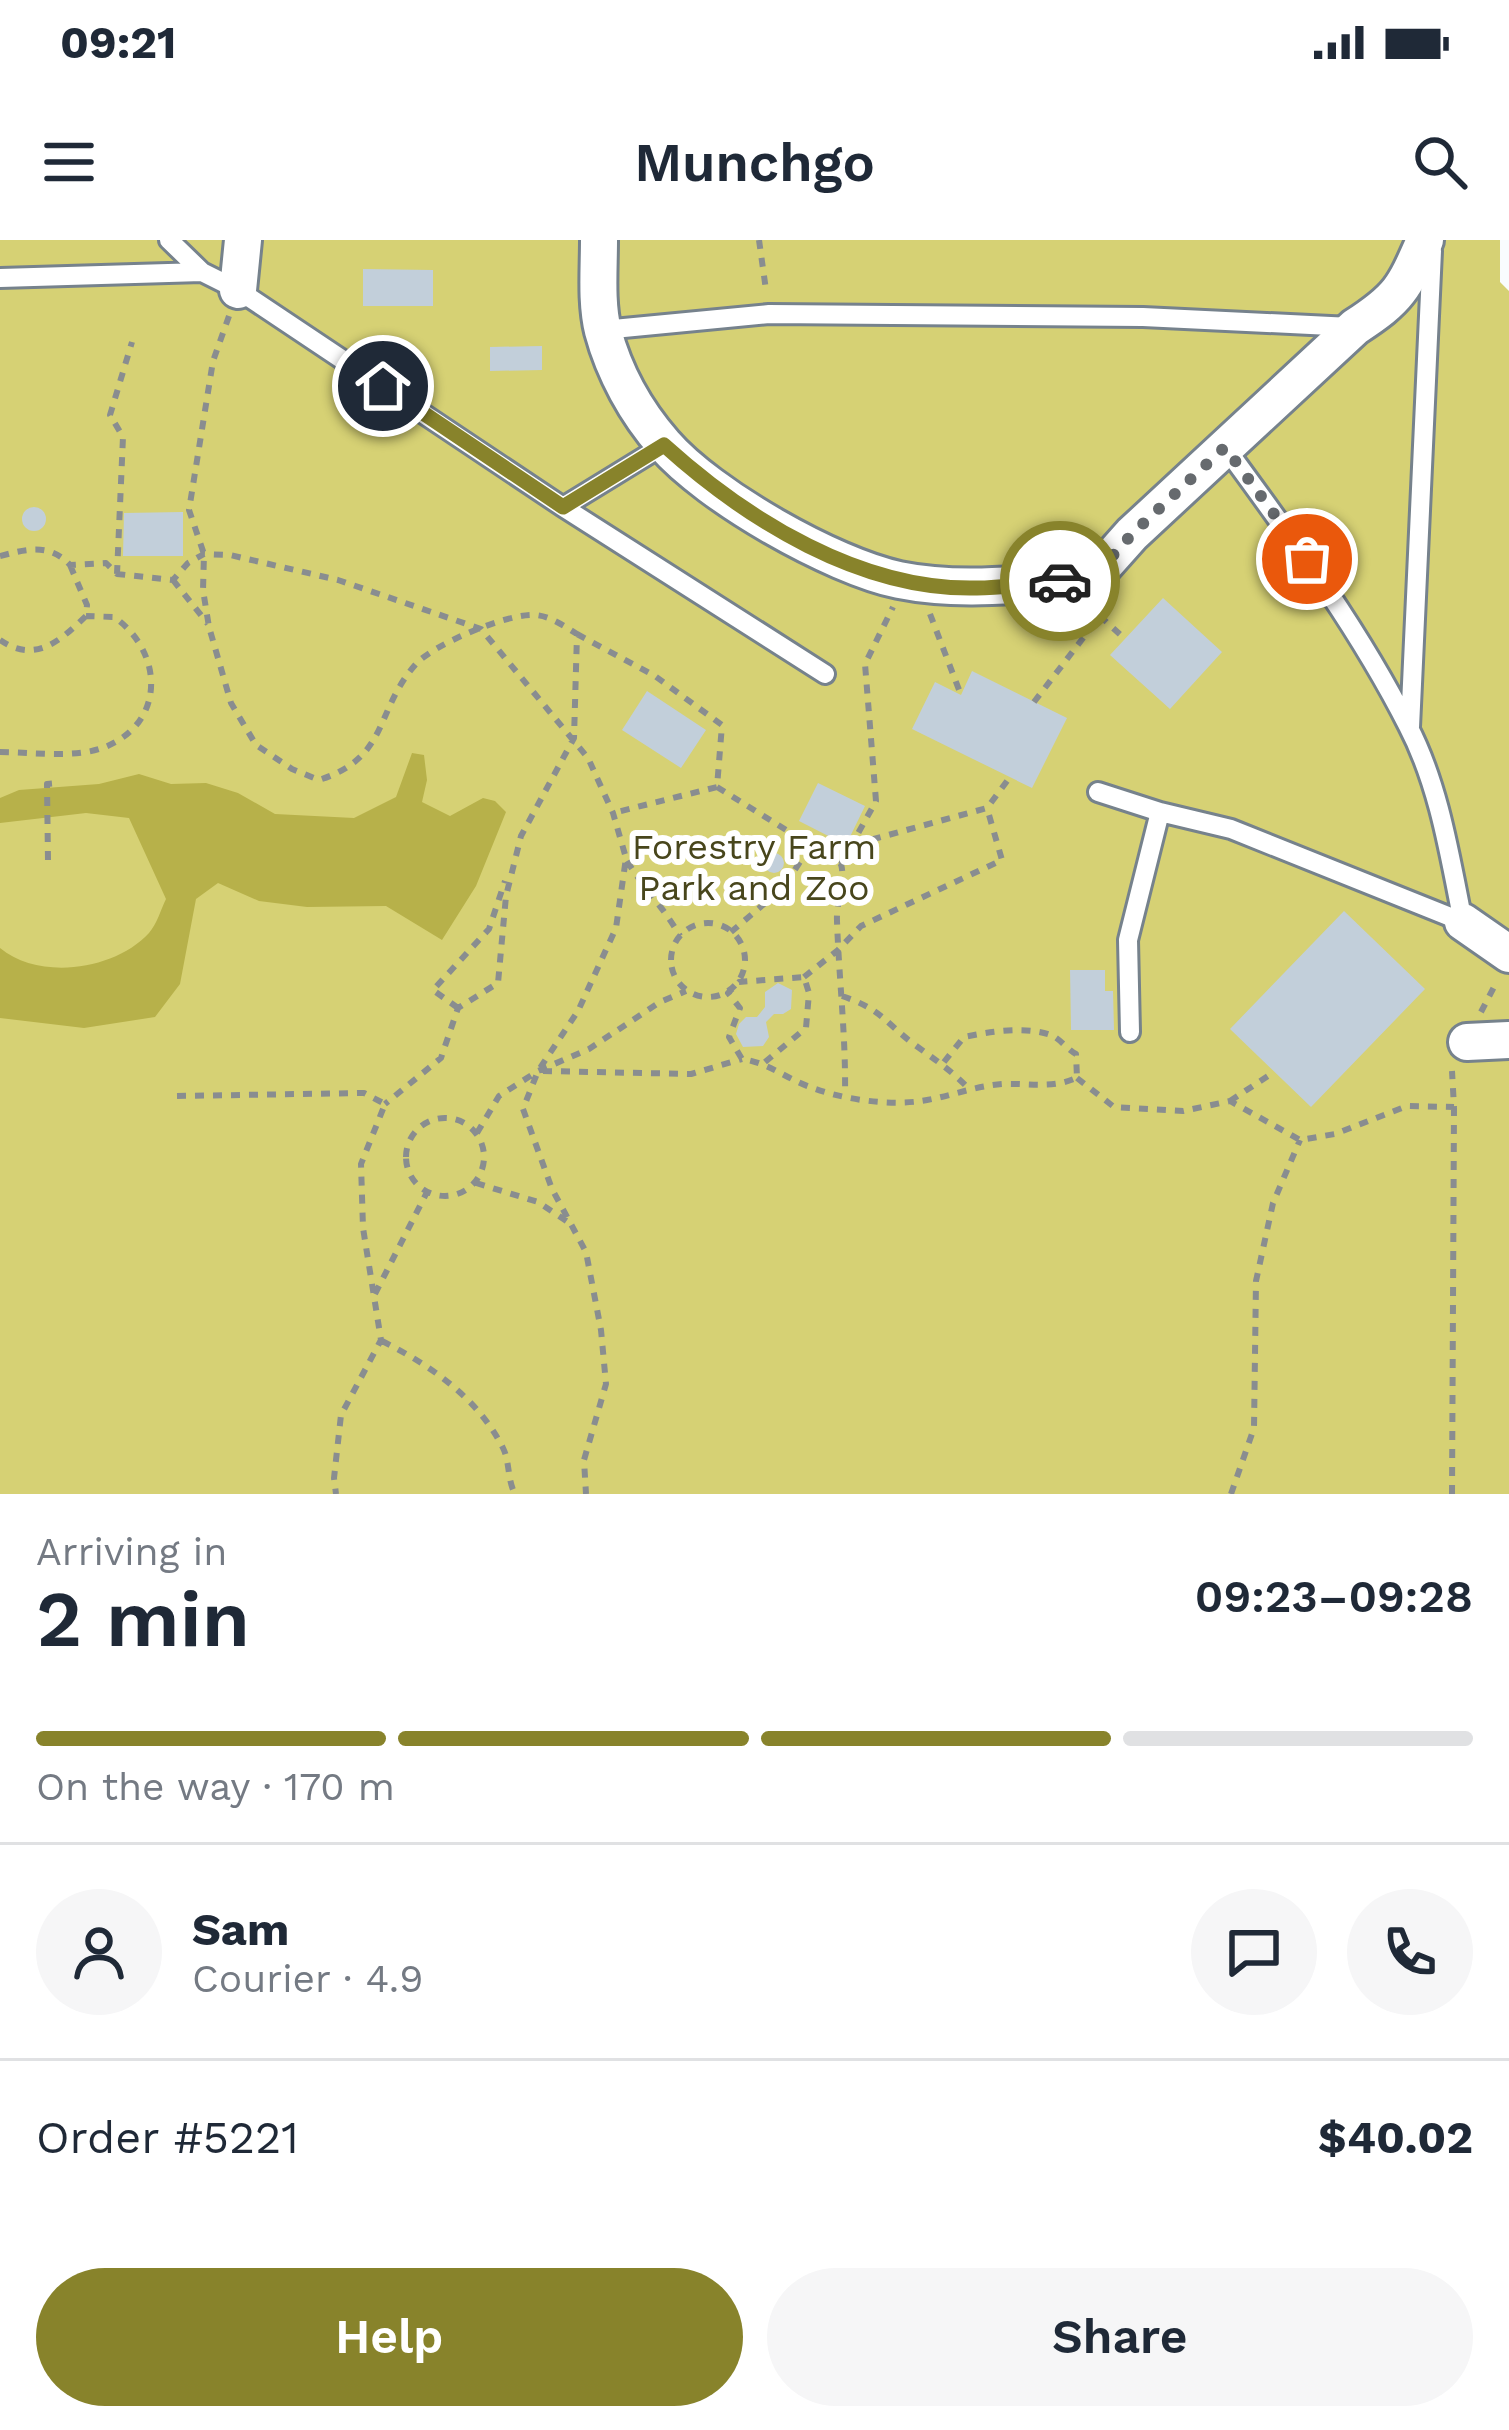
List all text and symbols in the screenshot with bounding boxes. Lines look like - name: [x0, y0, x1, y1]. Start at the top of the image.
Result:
- text: 09:21: [60, 16, 177, 69]
- icon: menu: [36, 129, 102, 195]
- icon: search: [1407, 129, 1473, 195]
- text: Munchgo: [634, 131, 875, 194]
- pin: [332, 335, 434, 437]
- icon: home: [350, 353, 416, 419]
- pin: [1256, 508, 1358, 610]
- courier: [1000, 521, 1120, 641]
- icon: bag: [1274, 526, 1340, 592]
- icon: car: [1027, 548, 1093, 614]
- park label: Forestry Farm Park and Zoo: [632, 826, 876, 909]
- text: Arriving in: [36, 1529, 227, 1574]
- text: 09:23–09:28: [1195, 1570, 1473, 1623]
- text: 2 min: [36, 1573, 250, 1665]
- text: On the way · 170 m: [36, 1764, 395, 1809]
- button: person: [36, 1889, 162, 2015]
- button: chat: [1191, 1889, 1317, 2015]
- button: phone: [1347, 1889, 1473, 2015]
- text: Sam: [192, 1903, 289, 1956]
- text: Courier · 4.9: [192, 1956, 423, 2001]
- text: Order #5221: [36, 2111, 299, 2164]
- text: $40.02: [1318, 2111, 1473, 2164]
- button: Help: [36, 2268, 743, 2406]
- button: Share: [767, 2268, 1473, 2406]

